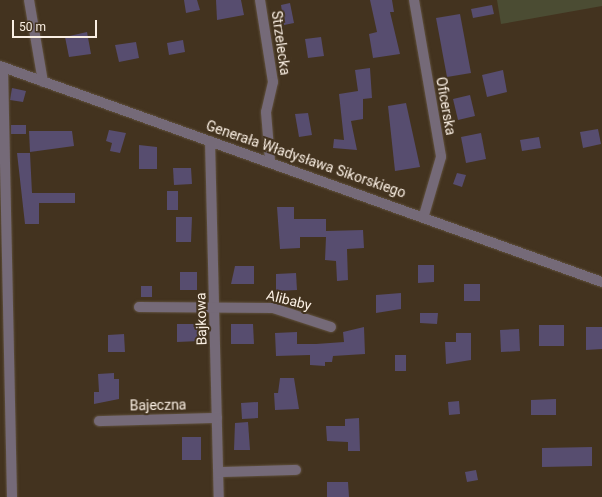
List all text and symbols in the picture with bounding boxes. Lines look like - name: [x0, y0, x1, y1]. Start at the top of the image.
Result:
- street label: Strzelecka: [268, 10, 294, 76]
- scale bar: [14, 12, 99, 38]
- text: 50 m: [19, 20, 46, 34]
- street label: Oficerska: [433, 76, 459, 136]
- street label: Generała Władysława Sikorskiego: [204, 117, 408, 201]
- street label: Alibaby: [265, 286, 313, 314]
- street label: Bajkowa: [192, 292, 210, 346]
- street label: Bajeczna: [129, 396, 187, 414]

